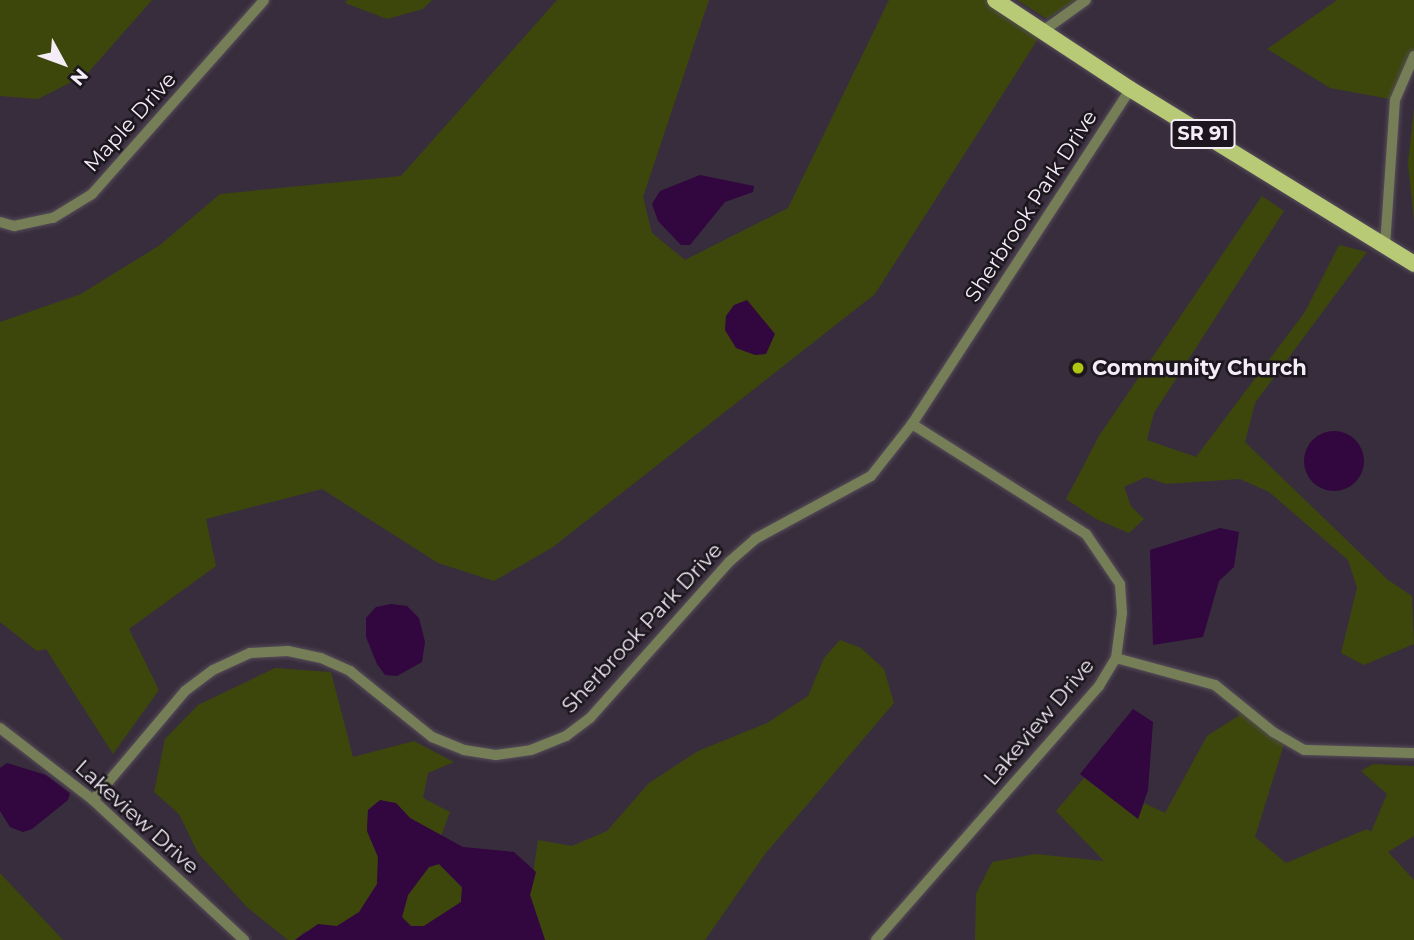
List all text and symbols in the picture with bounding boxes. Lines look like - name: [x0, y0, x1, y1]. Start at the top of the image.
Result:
- north arrow: [28, 28, 98, 98]
- text: N: [66, 64, 93, 90]
- street label: Maple Drive: [79, 67, 181, 177]
- street label: Sherbrook Park Drive: [960, 105, 1102, 307]
- road number: SR 91: [1170, 118, 1236, 150]
- place label: Community Church: [1092, 355, 1307, 381]
- marker: Community Church: [1070, 360, 1086, 376]
- street label: Sherbrook Park Drive: [557, 538, 727, 718]
- street label: Lakeview Drive: [979, 653, 1099, 791]
- street label: Lakeview Drive: [70, 755, 204, 879]

